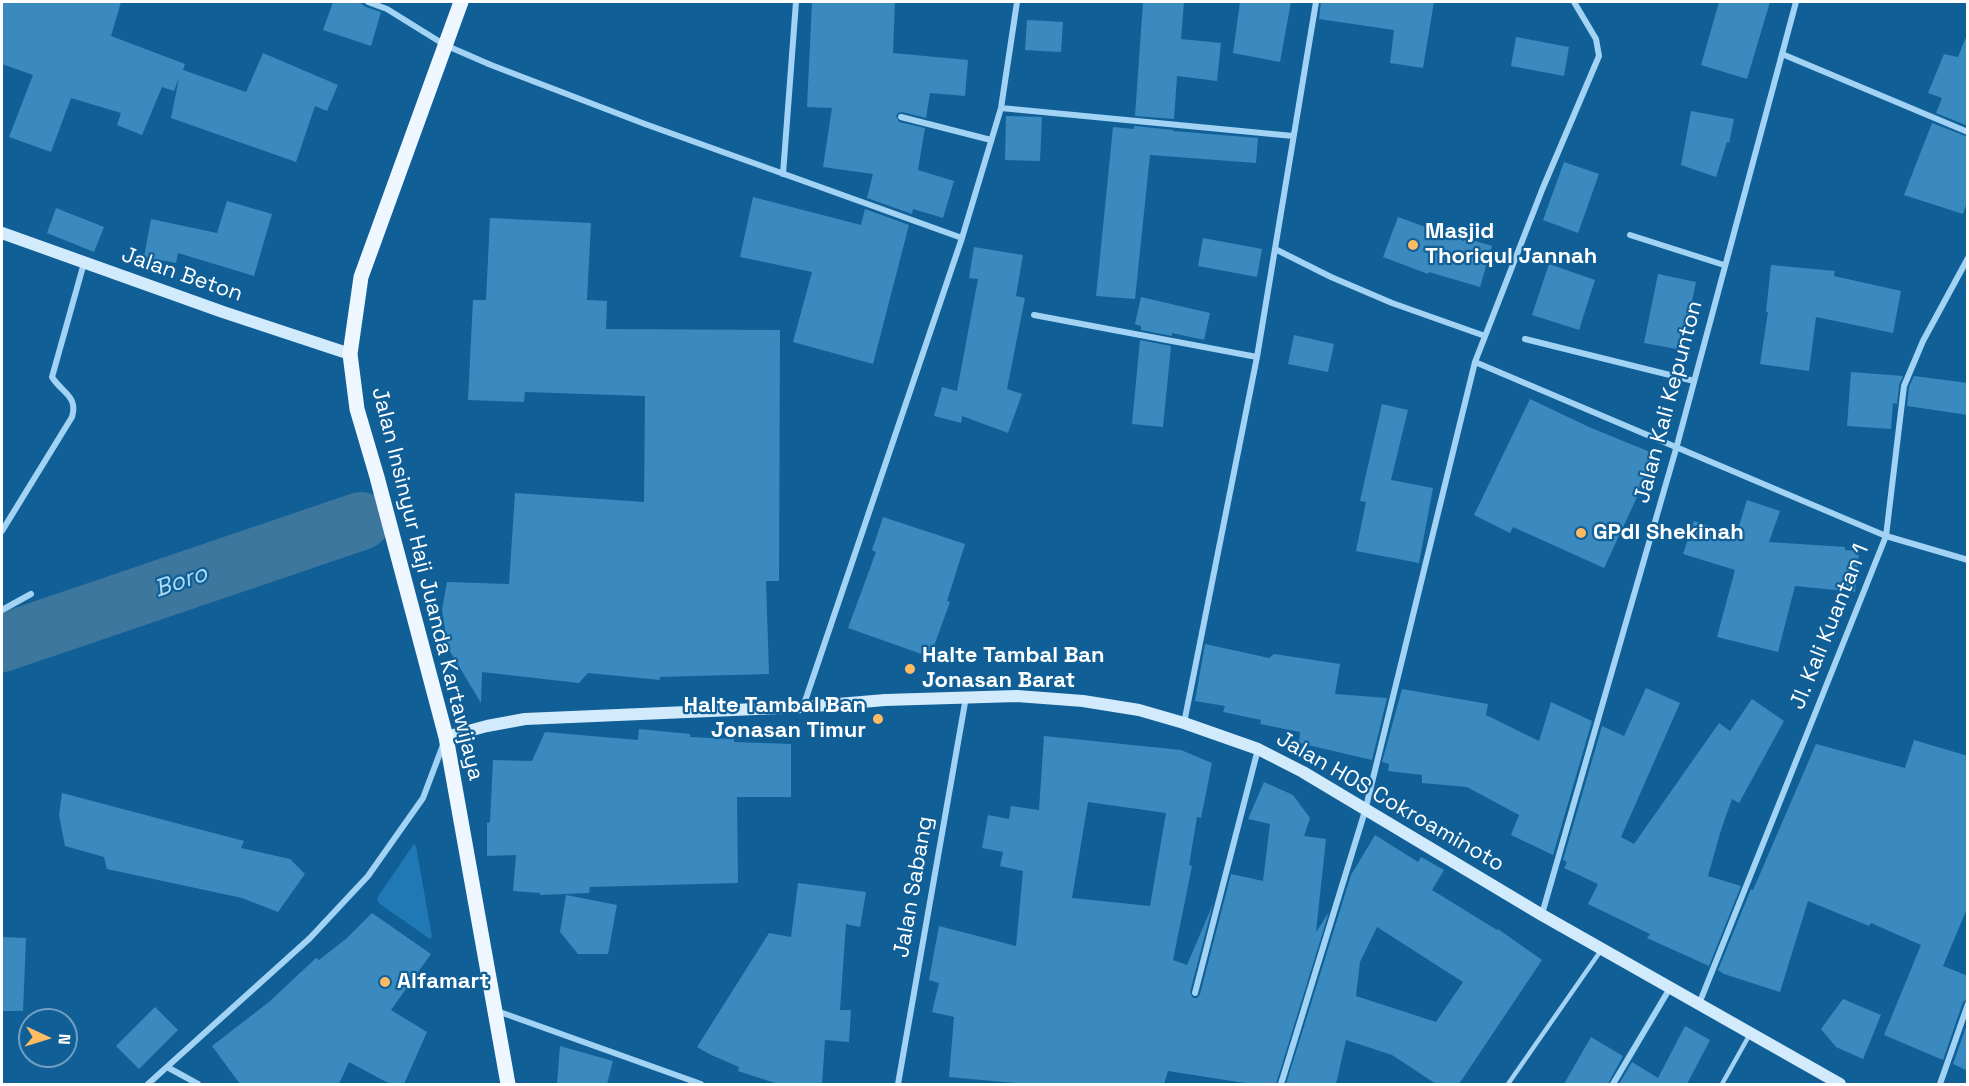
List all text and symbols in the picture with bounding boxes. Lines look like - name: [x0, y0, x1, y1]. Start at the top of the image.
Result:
- place label: Masjid Thoriqul Jannah: [1425, 219, 1597, 270]
- marker: Masjid Thoriqul Jannah: [1406, 238, 1420, 252]
- street label: Jalan Beton: [118, 242, 246, 308]
- street label: Jalan Kali Kepunton: [1629, 298, 1709, 506]
- street label: Jalan Insinyur Haji Juanda Kartawijaya: [365, 385, 489, 783]
- place label: GPdI Shekinah: [1593, 520, 1744, 546]
- marker: GPdI Shekinah: [1574, 526, 1588, 540]
- street label: Jl. Kali Kuantan 1: [1785, 541, 1875, 713]
- water label: Boro: [151, 560, 211, 604]
- place label: Halte Tambal Ban Jonasan Barat: [922, 643, 1105, 694]
- marker: Halte Tambal Ban Jonasan Barat: [903, 662, 917, 676]
- place label: Halte Tambal Ban Jonasan Timur: [683, 693, 866, 744]
- marker: Halte Tambal Ban Jonasan Timur: [871, 712, 885, 726]
- street label: Jalan HOS Cokroaminoto: [1271, 726, 1509, 878]
- street label: Jalan Sabang: [889, 814, 939, 960]
- place label: Alfamart: [397, 969, 489, 995]
- marker: Alfamart: [378, 975, 392, 989]
- north arrow: [18, 1008, 78, 1068]
- text: N: [54, 1033, 75, 1045]

